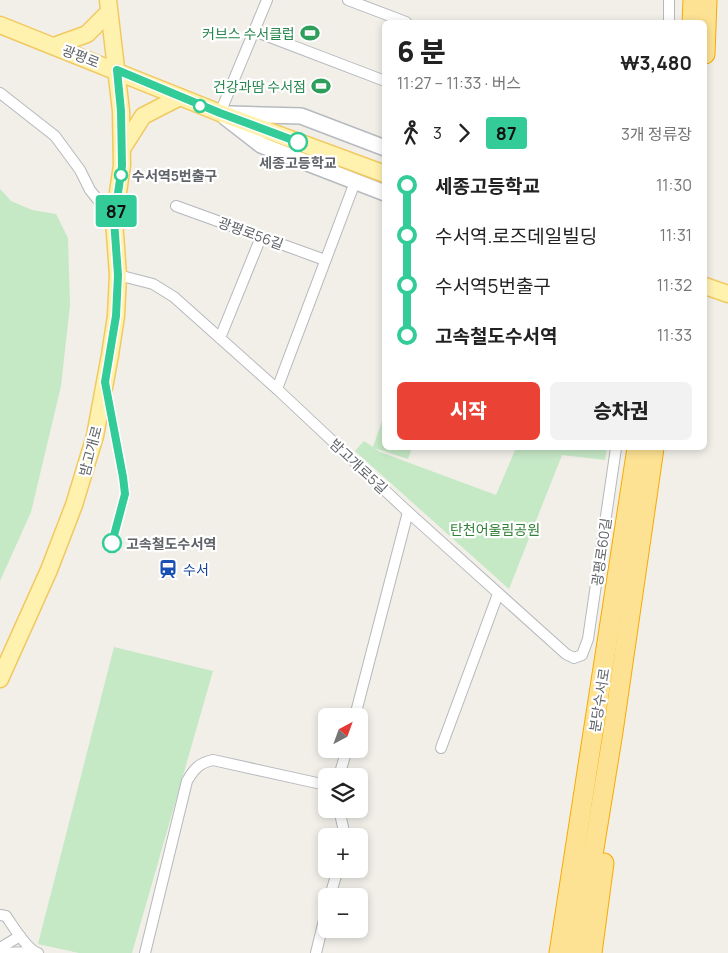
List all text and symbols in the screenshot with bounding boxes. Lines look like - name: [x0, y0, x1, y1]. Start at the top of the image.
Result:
- sports icon: 커브스 수서클럽: [299, 22, 321, 44]
- place label: 커브스 수서클럽: [202, 24, 295, 43]
- text: 6 분: [397, 32, 446, 70]
- street label: 광평로: [60, 40, 103, 72]
- text: ₩3,480: [620, 50, 692, 76]
- text: 11:27 – 11:33 · 버스: [397, 72, 521, 94]
- sports icon: 건강과땀 수서점: [310, 75, 332, 97]
- place label: 건강과땀 수서점: [213, 77, 306, 96]
- unlabelled marker: [193, 99, 207, 113]
- icon: walk: [397, 119, 425, 147]
- icon: forward: [450, 119, 478, 147]
- text: 87: [496, 121, 517, 145]
- text: 3: [433, 122, 442, 144]
- text: 3개 정류장: [621, 123, 692, 145]
- marker: 세종고등학교: [288, 132, 308, 152]
- place label: 세종고등학교: [259, 153, 337, 172]
- place label: 수서역5번출구: [132, 166, 218, 185]
- marker: 수서역5번출구: [114, 168, 128, 182]
- text: 세종고등학교: [435, 173, 540, 199]
- text: 11:30: [656, 174, 692, 196]
- line badge: 87: [94, 195, 138, 227]
- text: 87: [106, 199, 126, 223]
- street label: 광평로56길: [216, 212, 286, 254]
- text: 수서역.로즈데일빌딩: [435, 223, 597, 249]
- text: 11:31: [660, 224, 692, 246]
- text: 수서역5번출구: [435, 273, 551, 299]
- text: 11:32: [657, 274, 692, 296]
- text: 고속철도수서역: [435, 323, 557, 349]
- text: 11:33: [657, 324, 692, 346]
- button: 시작: [397, 382, 540, 440]
- button: 승차권: [550, 382, 692, 440]
- street label: 밤고개로: [74, 424, 106, 478]
- street label: 밤고개로5길: [326, 434, 392, 498]
- street label: 광평로60길: [587, 517, 615, 587]
- park label: 탄천어울림공원: [450, 520, 540, 539]
- marker: 고속철도수서역: [102, 533, 122, 553]
- place label: 고속철도수서역: [126, 534, 216, 553]
- station icon: 수서: [157, 558, 179, 580]
- place label: 수서: [183, 560, 209, 579]
- street label: 분당수서로: [585, 667, 613, 733]
- north arrow: [318, 708, 368, 758]
- map controls: [318, 708, 368, 938]
- button: layers: [318, 768, 368, 818]
- button: +: [318, 828, 368, 878]
- button: −: [318, 888, 368, 938]

